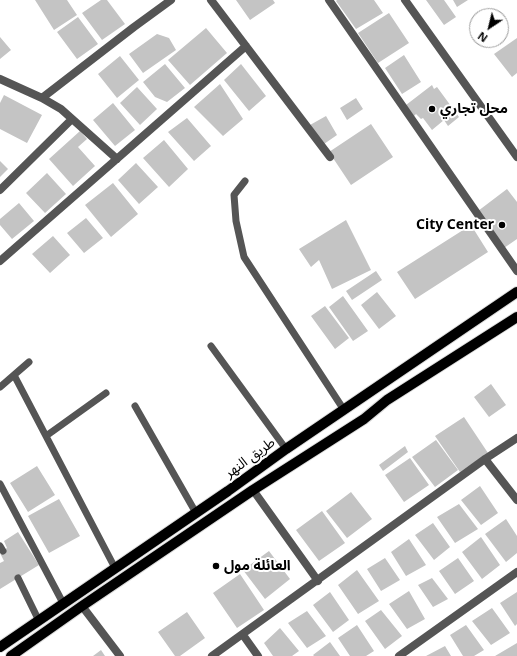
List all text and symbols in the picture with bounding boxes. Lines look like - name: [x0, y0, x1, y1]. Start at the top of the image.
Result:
- north arrow: [469, 8, 509, 48]
- text: N: [474, 29, 490, 46]
- place label: محل تجاري: [440, 101, 508, 117]
- marker: محل تجاري: [427, 104, 437, 114]
- place label: City Center: [416, 217, 494, 233]
- marker: City Center: [497, 220, 507, 230]
- street label: طريق النهر: [222, 434, 278, 482]
- place label: العائلة مول: [224, 558, 291, 574]
- marker: العائلة مول: [211, 561, 221, 571]

